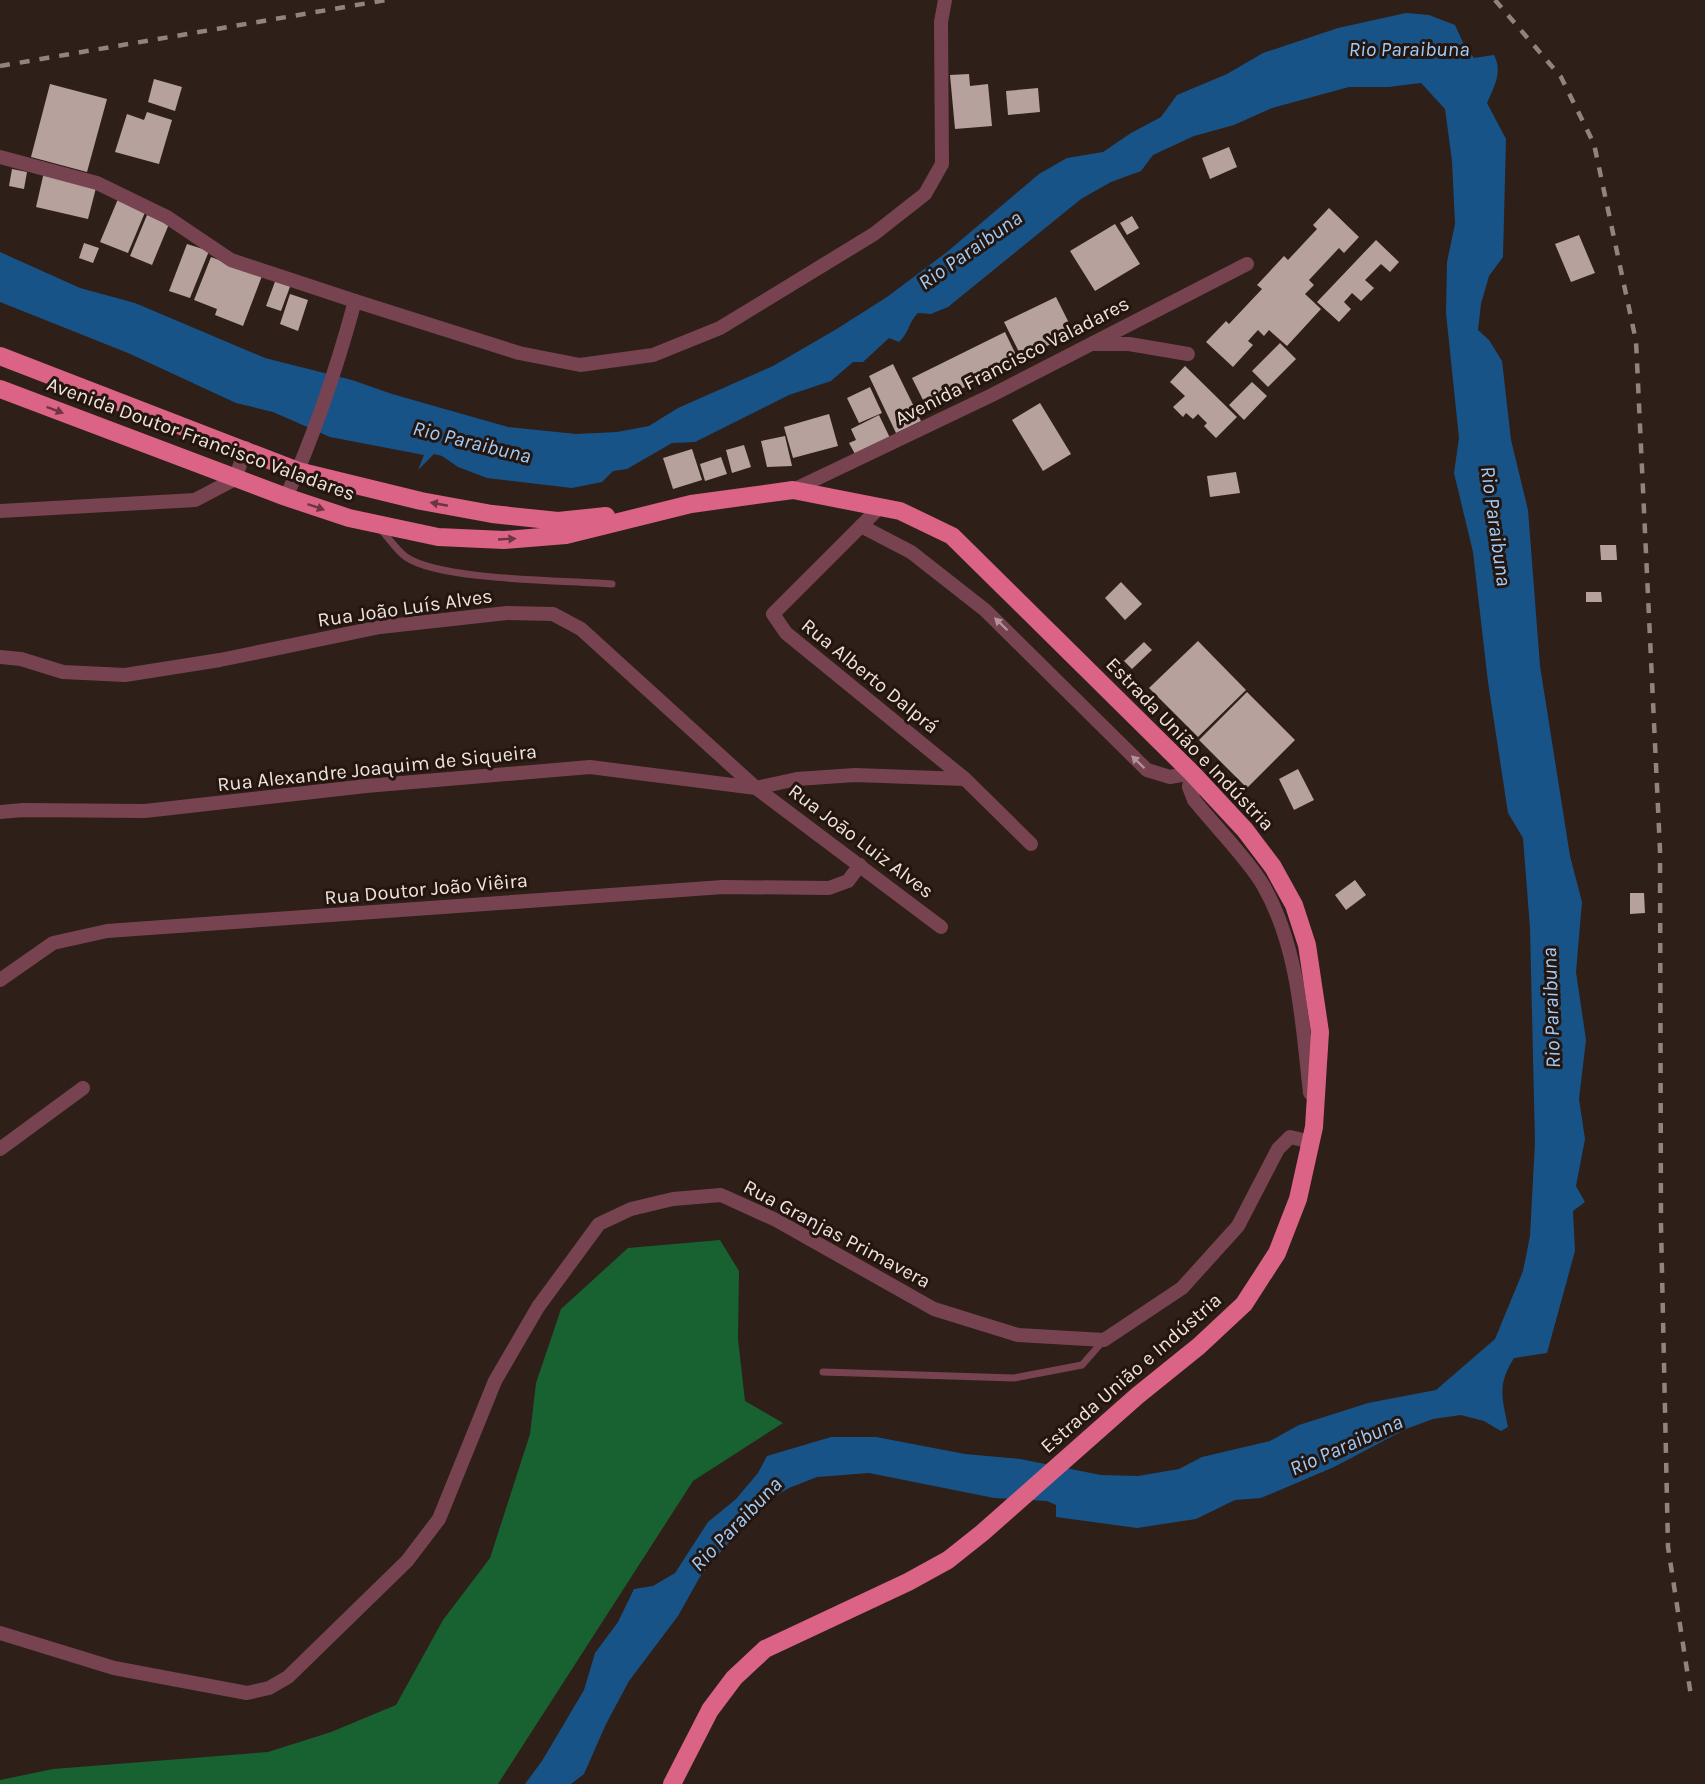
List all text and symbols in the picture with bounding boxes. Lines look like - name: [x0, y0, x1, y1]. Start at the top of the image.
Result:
- water label: Rio Paraibuna: [1348, 37, 1470, 61]
- water label: Rio Paraibuna: [914, 205, 1026, 295]
- street label: Avenida Francisco Valadares: [891, 292, 1133, 430]
- street label: Avenida Doutor Francisco Valadares: [44, 372, 358, 506]
- one-way arrow: [46, 405, 64, 415]
- water label: Rio Paraibuna: [410, 416, 534, 468]
- water label: Rio Paraibuna: [1476, 464, 1516, 588]
- one-way arrow: [430, 499, 449, 508]
- one-way arrow: [307, 502, 325, 512]
- one-way arrow: [498, 535, 517, 544]
- street label: Rua João Luís Alves: [316, 584, 494, 632]
- street label: Rua Alberto Dalprá: [797, 614, 943, 738]
- one-way arrow: [994, 618, 1008, 632]
- street label: Estrada União e Indústria: [1101, 653, 1279, 835]
- street label: Rua Alexandre Joaquim de Siqueira: [216, 740, 538, 796]
- one-way arrow: [1132, 756, 1146, 770]
- street label: Rua Joāo Luiz Alves: [784, 779, 938, 903]
- street label: Rua Doutor João Viêira: [323, 869, 529, 909]
- water label: Rio Paraibuna: [1537, 947, 1565, 1069]
- street label: Rua Granjas Primavera: [740, 1175, 934, 1293]
- street label: Estrada União e Indústria: [1036, 1288, 1226, 1458]
- water label: Rio Paraibuna: [1286, 1409, 1406, 1481]
- water label: Rio Paraibuna: [685, 1472, 787, 1576]

